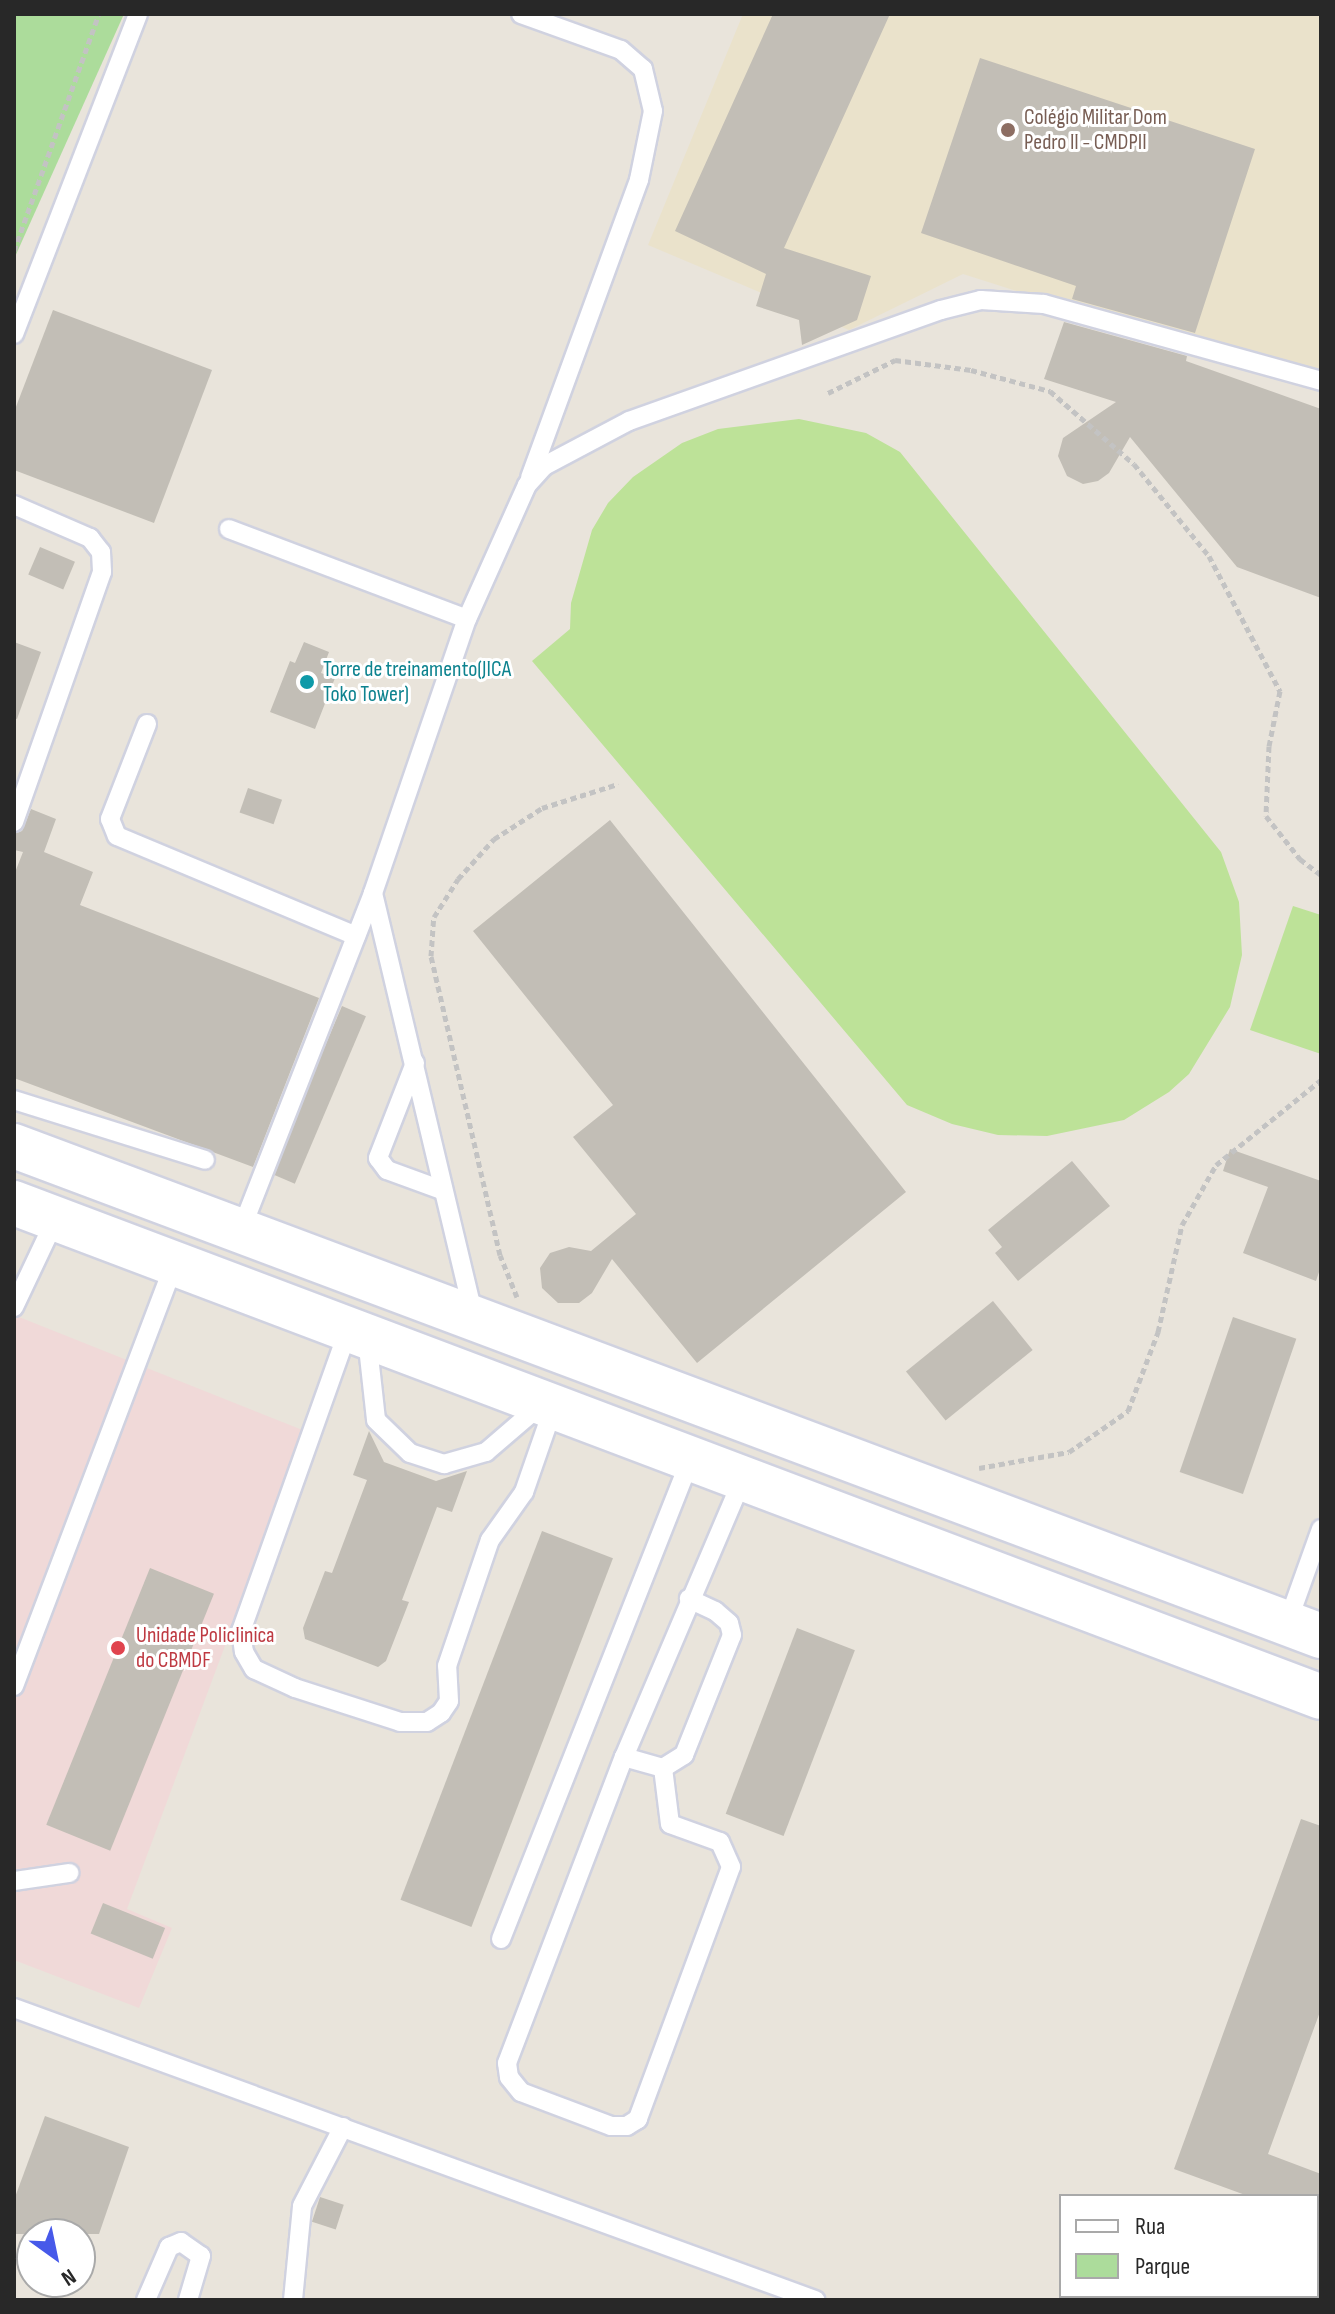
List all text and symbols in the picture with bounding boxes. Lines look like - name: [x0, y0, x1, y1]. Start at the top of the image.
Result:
- place label: Colégio Militar Dom Pedro II - CMDPII: [1024, 104, 1167, 156]
- marker: Colégio Militar Dom Pedro II - CMDPII: [999, 121, 1017, 139]
- place label: Torre de treinamento(JICA Toko Tower): [323, 656, 511, 708]
- marker: Torre de treinamento(JICA Toko Tower): [298, 673, 316, 691]
- place label: Unidade Policlinica do CBMDF: [136, 1622, 275, 1674]
- marker: Unidade Policlinica do CBMDF: [107, 1637, 129, 1659]
- legend: [1059, 2194, 1319, 2298]
- text: Rua: [1135, 2212, 1165, 2241]
- north arrow: [16, 2218, 96, 2298]
- text: Parque: [1135, 2252, 1190, 2281]
- text: N: [56, 2262, 81, 2291]

